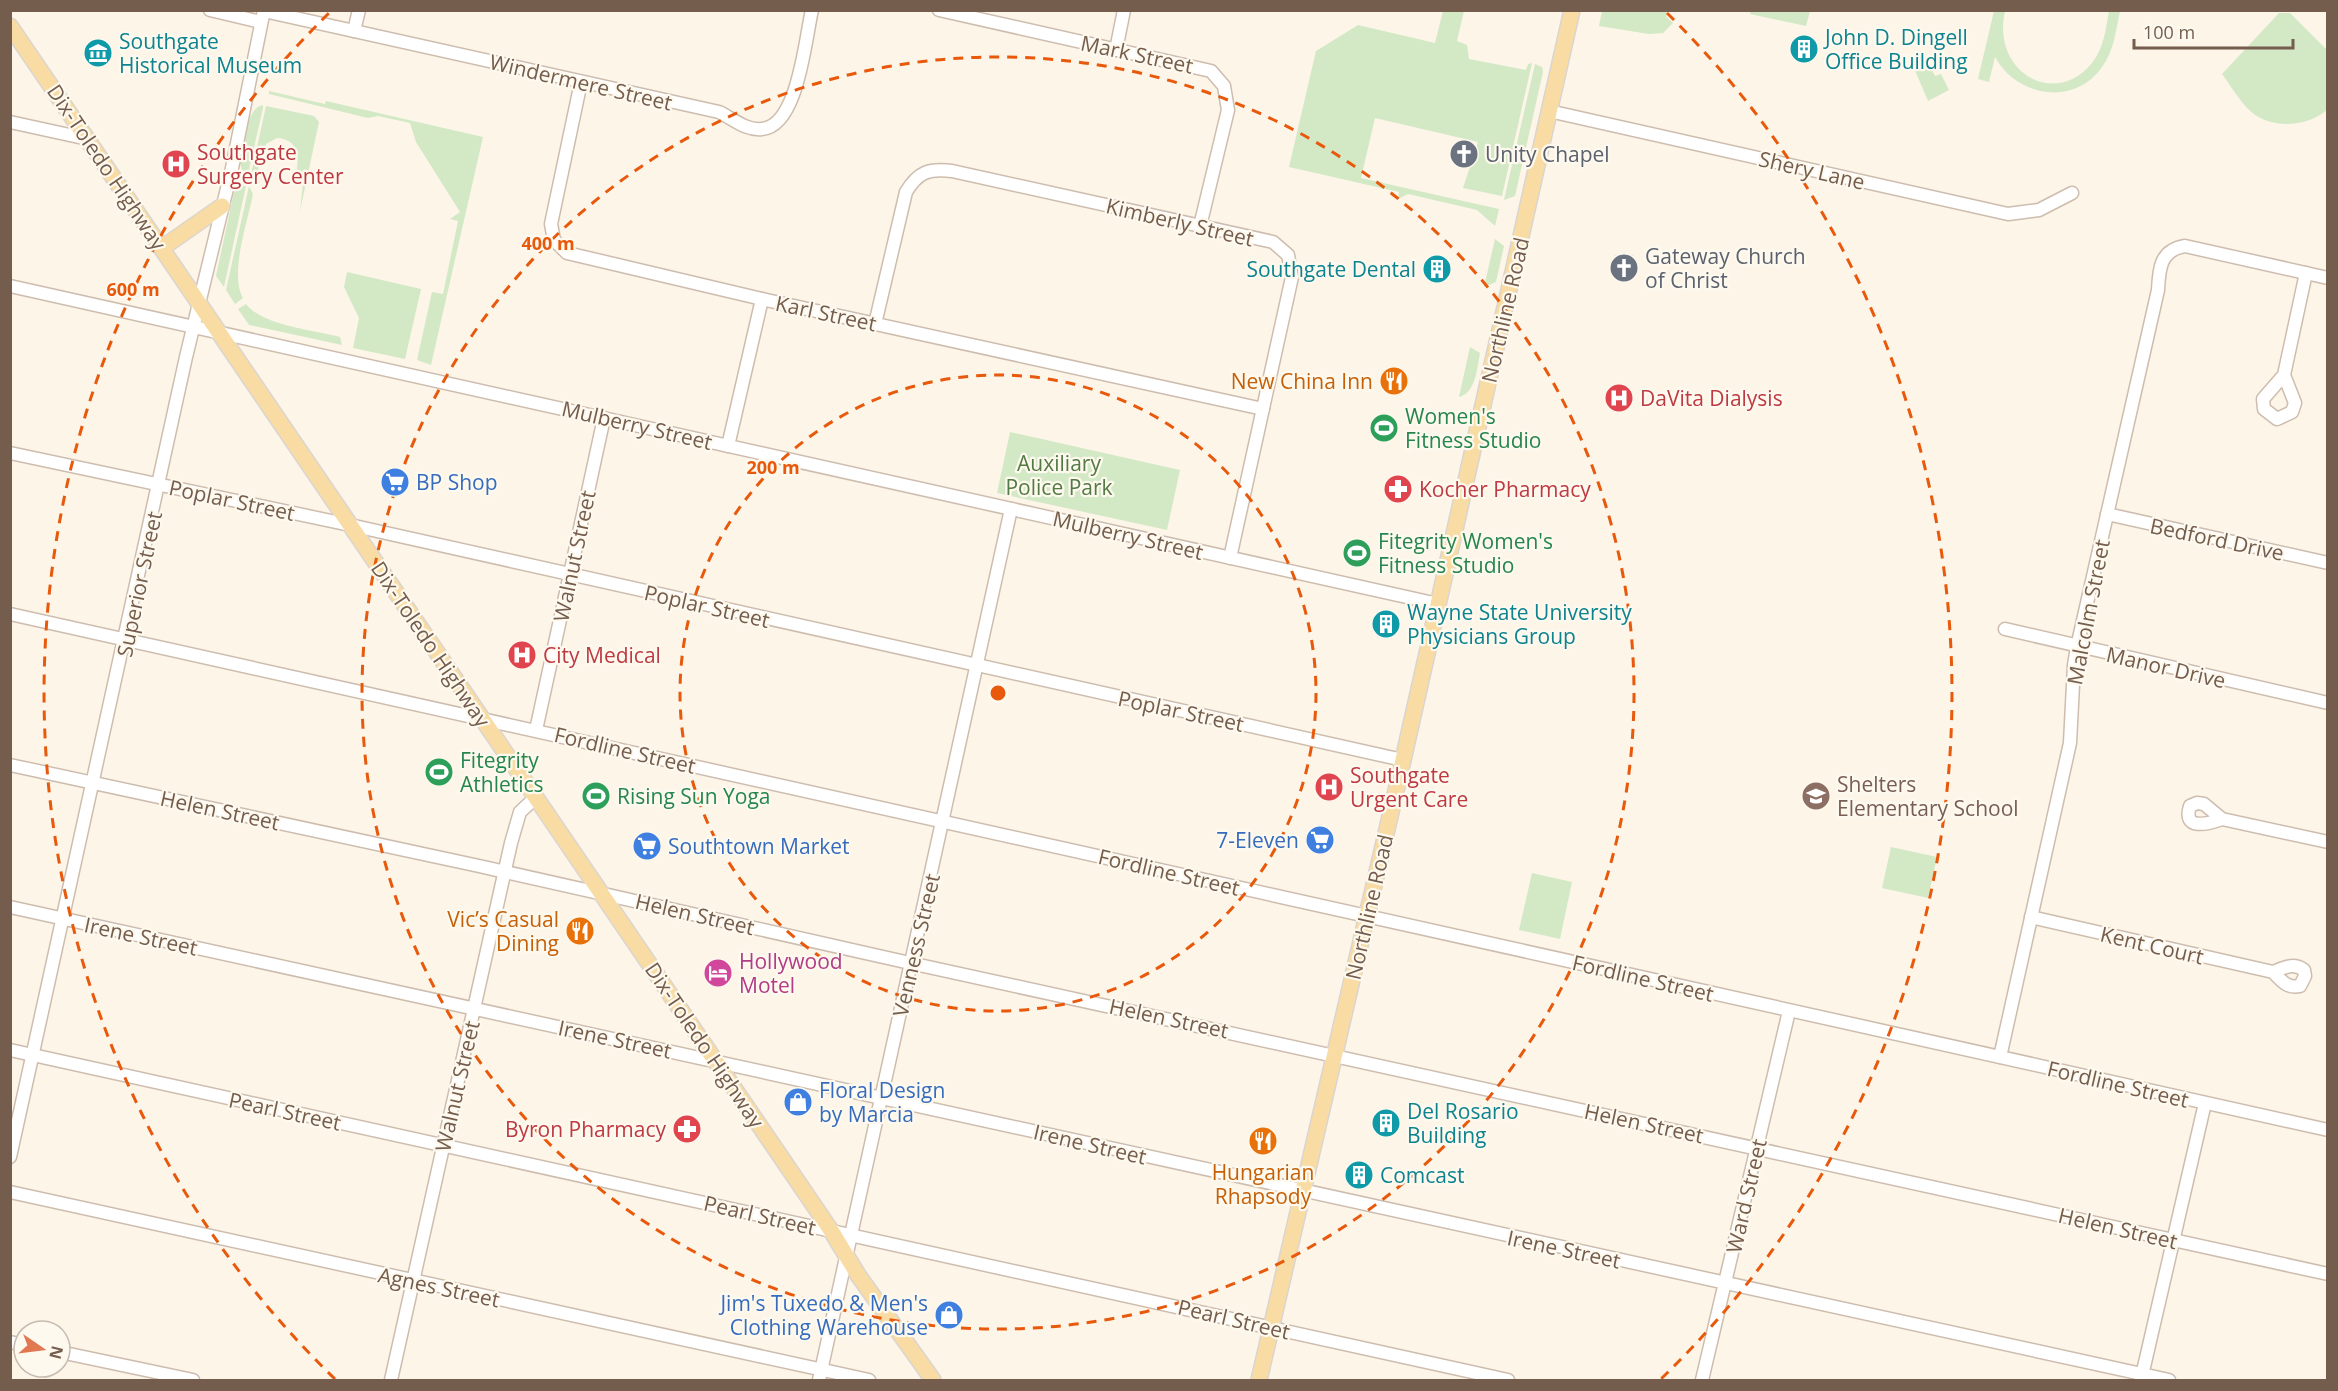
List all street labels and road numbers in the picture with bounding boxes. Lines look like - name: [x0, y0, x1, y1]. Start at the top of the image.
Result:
- street label: Mark Street: [1078, 28, 1196, 80]
- street label: Windermere Street: [487, 47, 675, 117]
- street label: Dix-Toledo Highway: [41, 79, 173, 256]
- street label: Shery Lane: [1756, 144, 1868, 196]
- street label: Kimberly Street: [1103, 191, 1257, 253]
- street label: Northline Road: [1475, 235, 1535, 385]
- street label: Karl Street: [773, 289, 879, 337]
- street label: Mulberry Street: [559, 394, 715, 456]
- street label: Poplar Street: [167, 473, 297, 527]
- street label: Walnut Street: [546, 488, 602, 624]
- street label: Mulberry Street: [1050, 504, 1206, 566]
- street label: Superior Street: [110, 509, 168, 659]
- street label: Bedford Drive: [2147, 511, 2287, 567]
- street label: Malcolm Street: [2060, 537, 2116, 687]
- street label: Dix-Toledo Highway: [365, 556, 497, 733]
- street label: Poplar Street: [642, 578, 772, 634]
- street label: Manor Drive: [2104, 640, 2228, 694]
- street label: Poplar Street: [1116, 684, 1246, 738]
- street label: Fordline Street: [552, 720, 698, 780]
- street label: Helen Street: [158, 784, 282, 836]
- street label: Northline Road: [1339, 832, 1399, 982]
- street label: Fordline Street: [1096, 842, 1242, 902]
- street label: Venness Street: [886, 871, 946, 1019]
- street label: Helen Street: [633, 887, 757, 941]
- street label: Irene Street: [82, 910, 200, 962]
- street label: Kent Court: [2098, 920, 2206, 970]
- street label: Fordline Street: [1570, 948, 1716, 1008]
- street label: Dix-Toledo Highway: [639, 957, 771, 1134]
- street label: Helen Street: [1107, 992, 1231, 1044]
- street label: Irene Street: [556, 1013, 674, 1065]
- street label: Walnut Street: [428, 1018, 486, 1154]
- street label: Fordline Street: [2045, 1054, 2191, 1114]
- street label: Pearl Street: [226, 1085, 344, 1137]
- street label: Helen Street: [1582, 1097, 1706, 1149]
- street label: Irene Street: [1031, 1117, 1149, 1171]
- street label: Ward Street: [1719, 1136, 1773, 1256]
- street label: Pearl Street: [701, 1189, 819, 1241]
- street label: Helen Street: [2056, 1201, 2180, 1255]
- street label: Irene Street: [1505, 1223, 1623, 1275]
- street label: Agnes Street: [376, 1260, 502, 1314]
- street label: Pearl Street: [1175, 1293, 1293, 1345]

